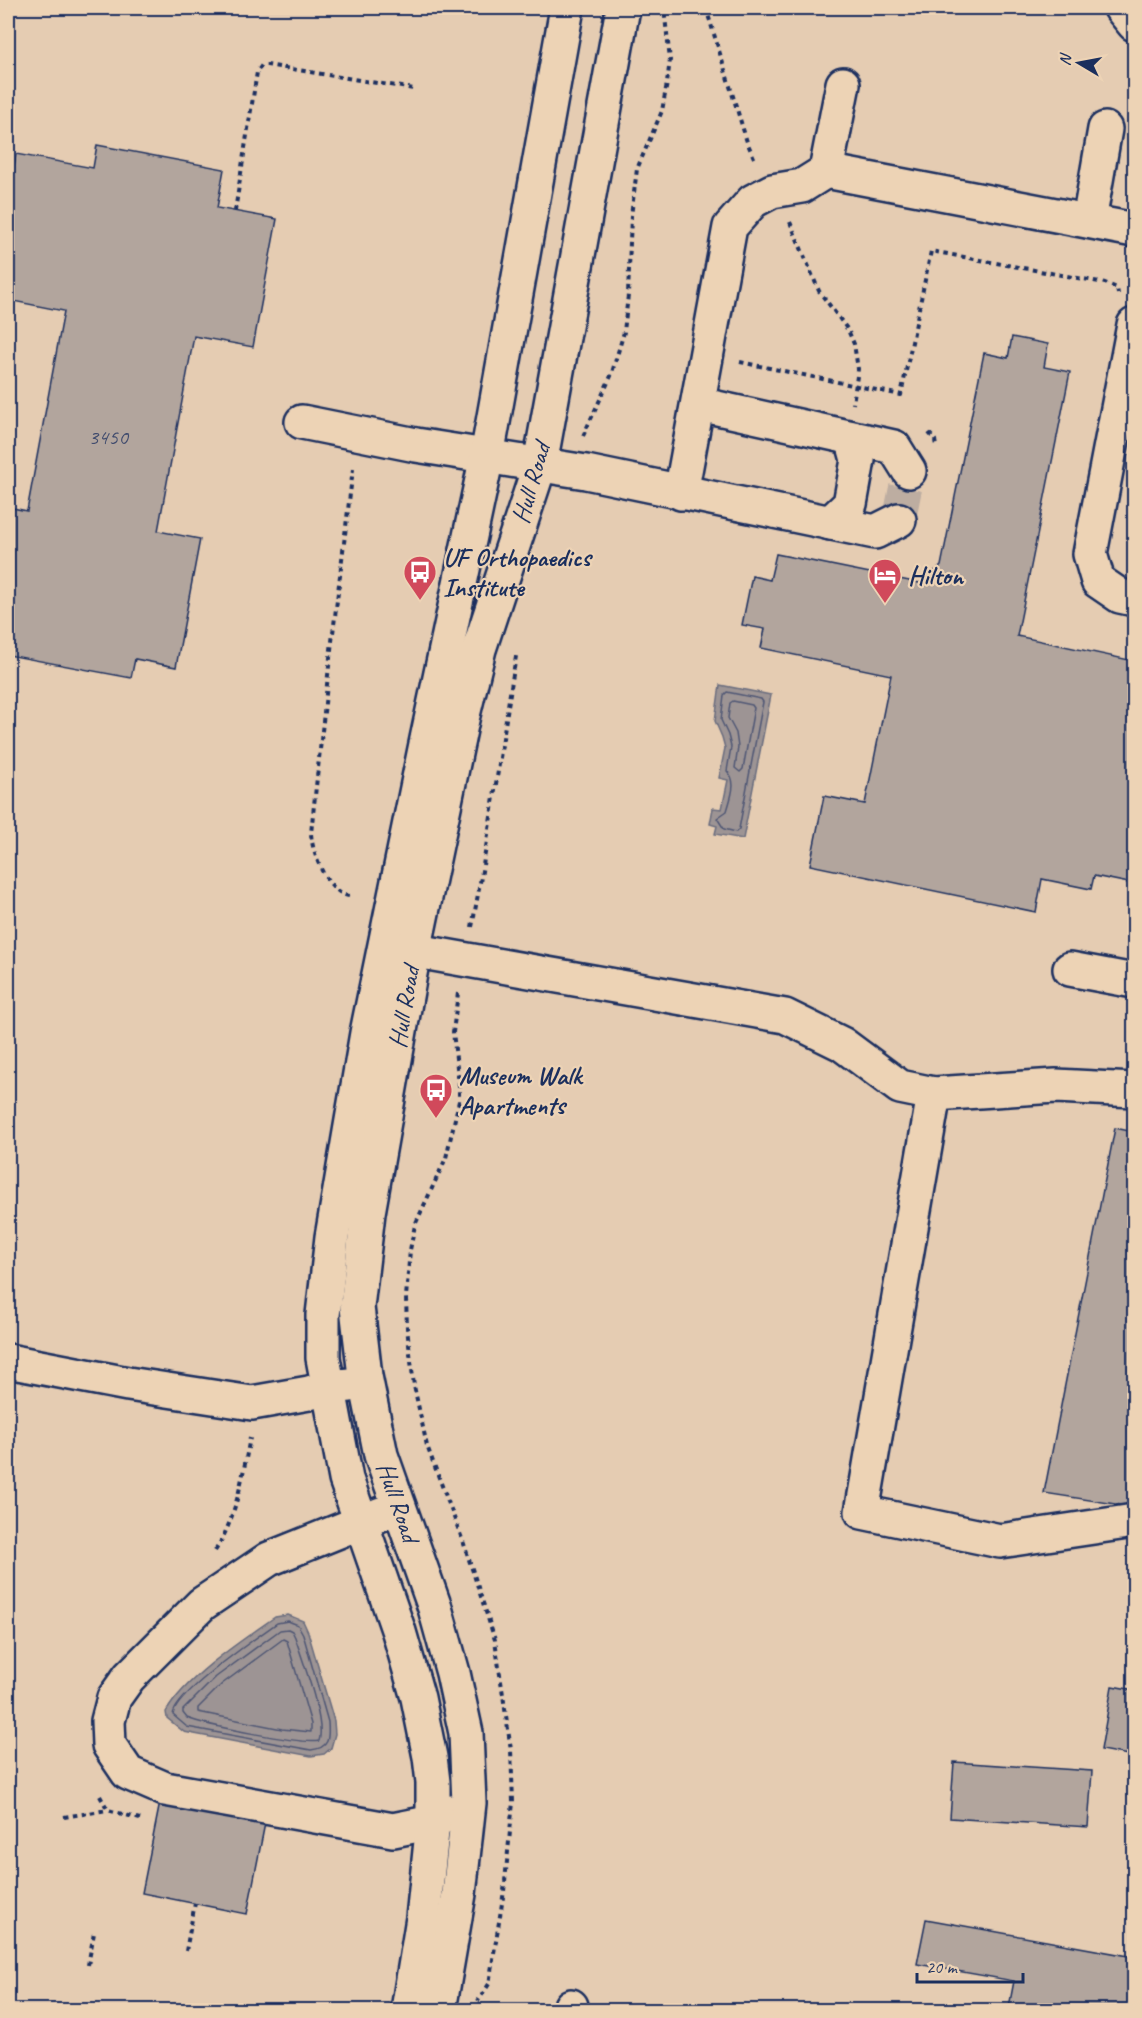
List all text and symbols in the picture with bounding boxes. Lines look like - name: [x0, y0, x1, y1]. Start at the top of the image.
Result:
- north arrow: [1049, 33, 1109, 93]
- text: N: [1055, 51, 1076, 67]
- house number: 3450: [88, 423, 130, 451]
- street label: Hull Road: [504, 435, 559, 527]
- place label: UF Orthopaedics Institute: [443, 541, 593, 604]
- bus stop icon: UF Orthopaedics Institute: [402, 554, 438, 601]
- hotel icon: Hilton: [867, 557, 903, 604]
- place label: Hilton: [908, 559, 965, 592]
- street label: Hull Road: [381, 960, 428, 1051]
- place label: Museum Walk Apartments: [459, 1059, 584, 1122]
- bus stop icon: Museum Walk Apartments: [418, 1072, 454, 1119]
- street label: Hull Road: [369, 1458, 428, 1550]
- scale bar: [917, 1946, 1024, 1984]
- text: 20 m: [926, 1956, 959, 1978]

